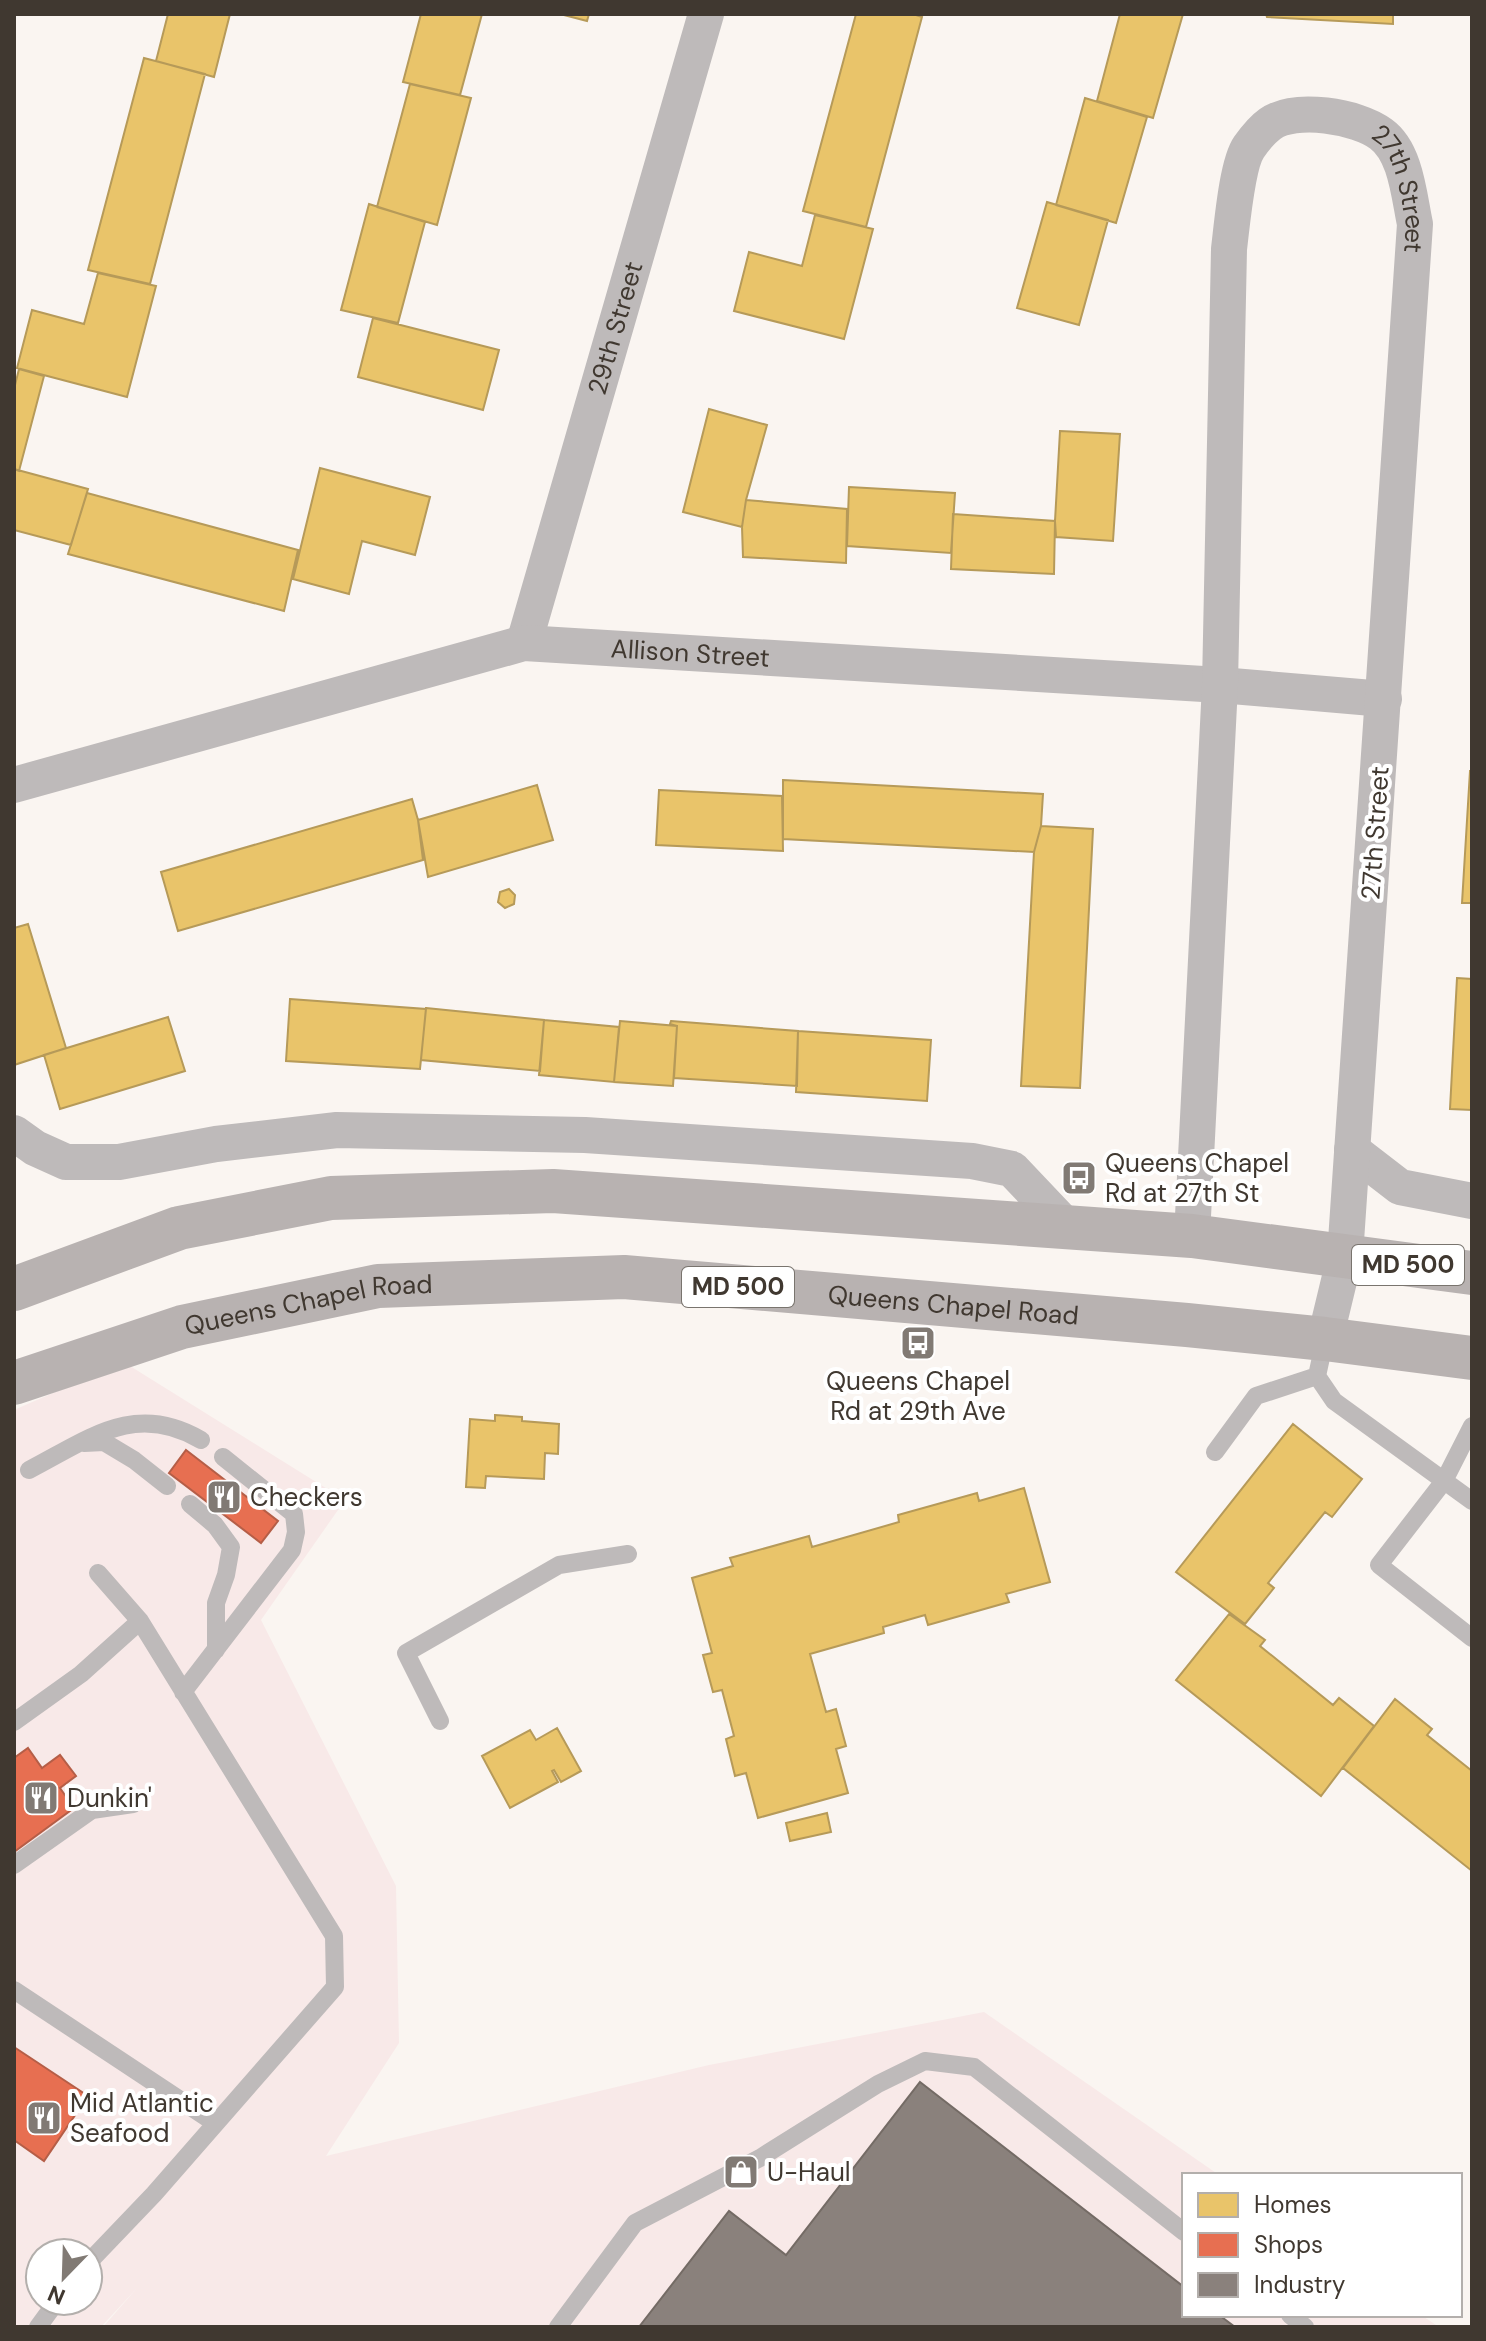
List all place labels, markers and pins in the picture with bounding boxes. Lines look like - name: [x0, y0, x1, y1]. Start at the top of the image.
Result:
- place label: Queens Chapel Rd at 27th St: [1105, 1146, 1289, 1210]
- bus stop icon: Queens Chapel Rd at 27th St: [1060, 1159, 1098, 1197]
- bus stop icon: Queens Chapel Rd at 29th Ave: [899, 1324, 937, 1362]
- place label: Queens Chapel Rd at 29th Ave: [826, 1364, 1010, 1428]
- restaurant icon: Checkers: [205, 1478, 243, 1516]
- place label: Checkers: [250, 1480, 363, 1514]
- restaurant icon: Dunkin': [22, 1779, 60, 1817]
- place label: Dunkin': [67, 1781, 152, 1815]
- place label: Mid Atlantic Seafood: [70, 2086, 214, 2150]
- restaurant icon: Mid Atlantic Seafood: [25, 2099, 63, 2137]
- shop icon: U-Haul: [722, 2153, 760, 2191]
- place label: U-Haul: [767, 2155, 851, 2189]

